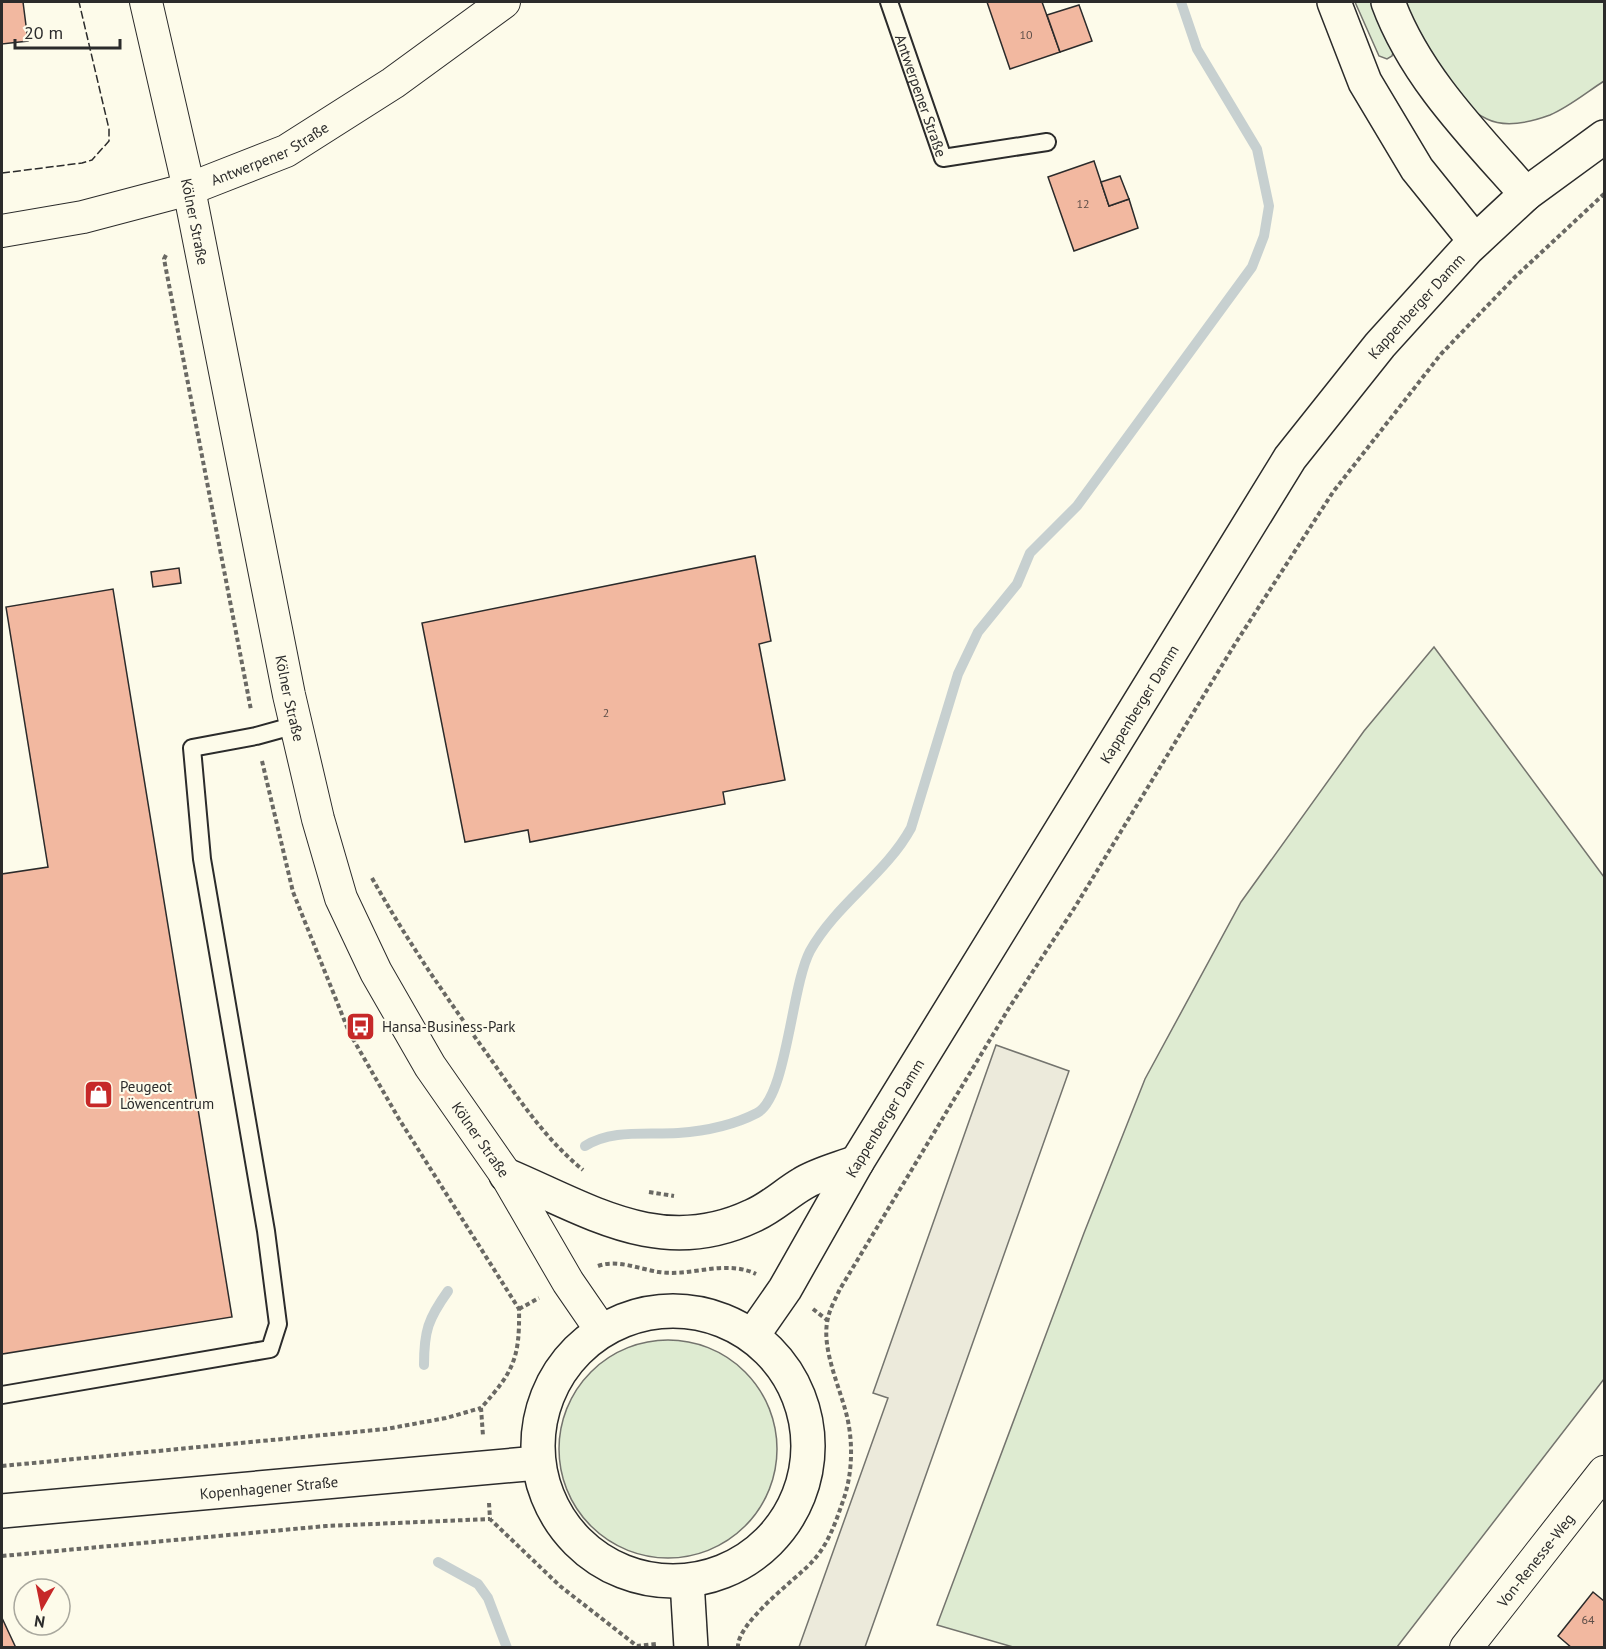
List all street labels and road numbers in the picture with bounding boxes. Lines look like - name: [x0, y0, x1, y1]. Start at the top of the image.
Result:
- street label: Antwerpener Straße: [891, 32, 951, 159]
- street label: Antwerpener Straße: [208, 117, 332, 189]
- street label: Kölner Straße: [177, 176, 213, 266]
- street label: Kappenberger Damm: [1363, 249, 1468, 362]
- street label: Kappenberger Damm: [1095, 641, 1182, 766]
- street label: Kölner Straße: [272, 653, 309, 743]
- street label: Kappenberger Damm: [841, 1055, 928, 1180]
- street label: Kölner Straße: [448, 1098, 514, 1181]
- street label: Kopenhagener Straße: [199, 1471, 339, 1503]
- street label: Von-Renesse-Weg: [1492, 1509, 1578, 1611]

